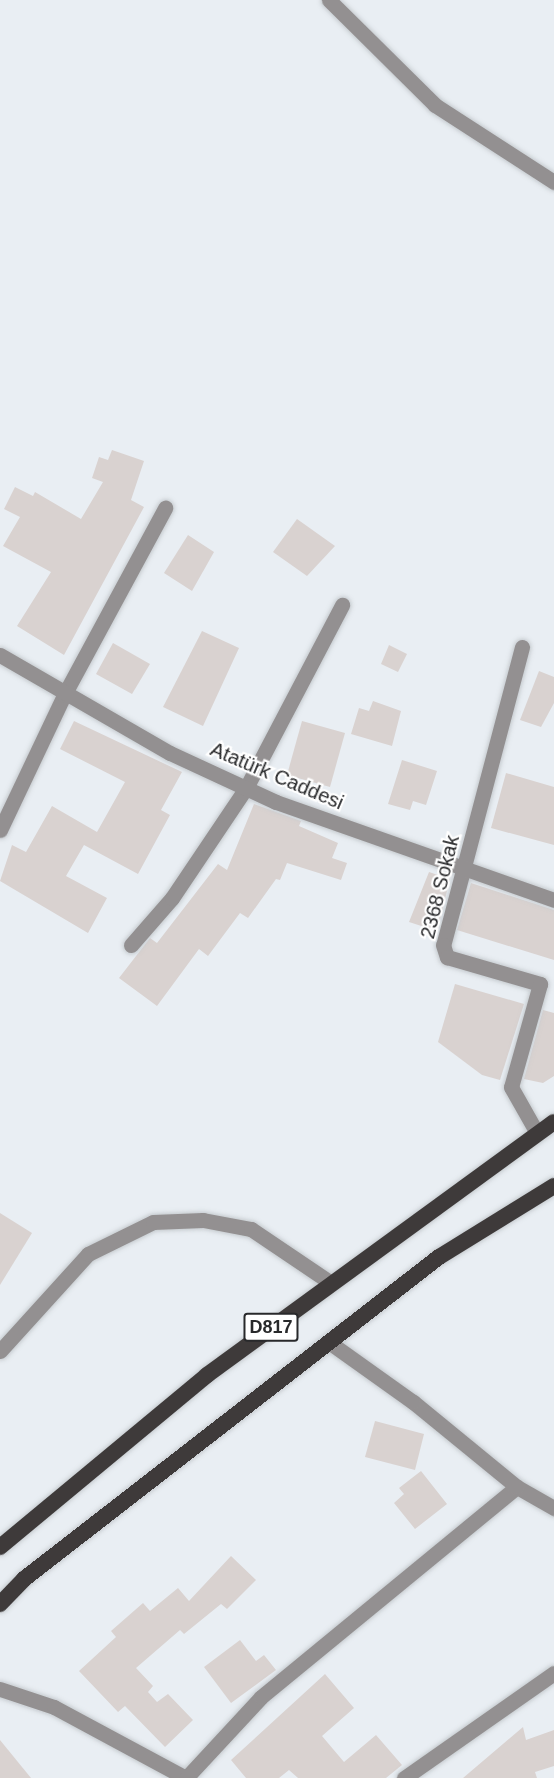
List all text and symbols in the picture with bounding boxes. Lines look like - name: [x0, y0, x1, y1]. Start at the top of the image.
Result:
- street label: Atatürk Caddesi: [207, 737, 347, 815]
- street label: 2368 Sokak: [416, 833, 464, 941]
- road number: D817: [242, 1312, 300, 1342]

